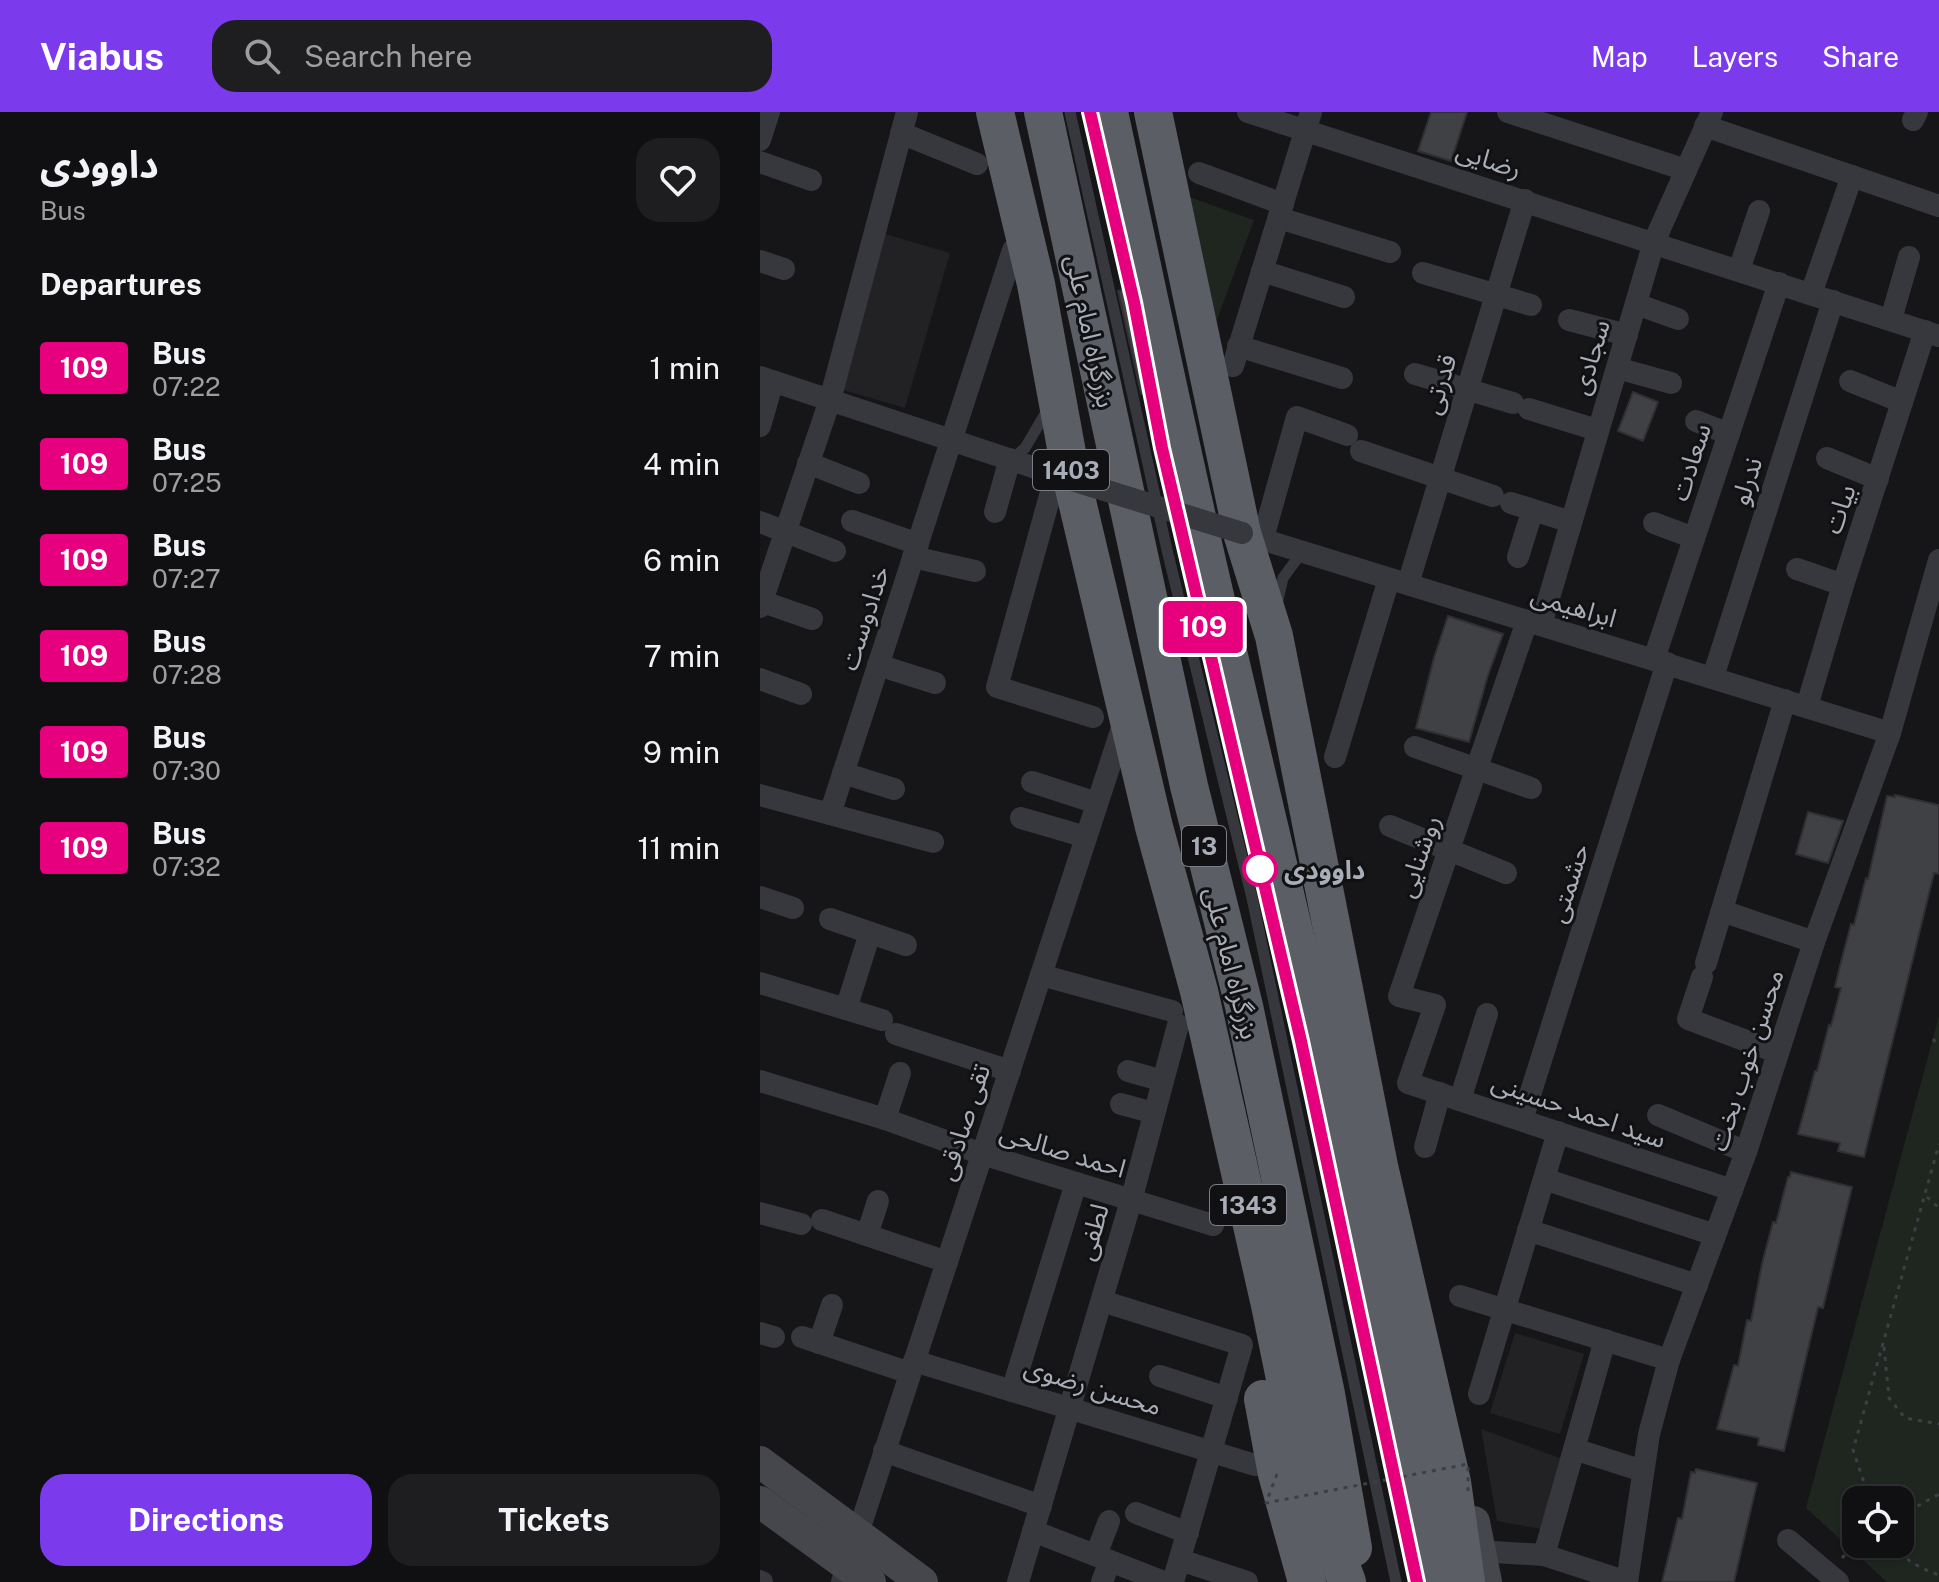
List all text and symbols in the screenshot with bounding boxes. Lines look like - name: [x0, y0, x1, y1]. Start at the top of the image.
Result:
- search box: [212, 20, 772, 92]
- text: Viabus: [40, 34, 164, 79]
- icon: search: [240, 34, 284, 78]
- text: Search here: [304, 38, 472, 74]
- text: Map: [1591, 40, 1648, 73]
- text: Layers: [1692, 40, 1778, 73]
- text: Share: [1822, 40, 1899, 73]
- street label: رضایی: [1452, 134, 1526, 184]
- button: heart: [636, 138, 720, 222]
- text: داوودی: [40, 142, 159, 187]
- text: Bus: [40, 195, 86, 226]
- street label: بزرگراه امام علی: [1055, 252, 1122, 411]
- text: Departures: [40, 266, 202, 302]
- street label: سجادی: [1564, 316, 1616, 398]
- text: Bus: [152, 335, 206, 371]
- text: 1 min: [650, 350, 720, 386]
- street label: قدرتی: [1415, 350, 1463, 418]
- text: 109: [60, 351, 108, 384]
- text: 07:22: [152, 371, 220, 402]
- street label: سعادت: [1663, 419, 1717, 505]
- text: Bus: [152, 431, 206, 467]
- text: 4 min: [643, 446, 720, 482]
- text: 109: [60, 447, 108, 480]
- road number: 1403: [1033, 450, 1109, 490]
- street label: ندرلو: [1724, 453, 1768, 509]
- text: 07:25: [152, 467, 222, 498]
- street label: بیات: [1816, 480, 1862, 538]
- text: Bus: [152, 527, 206, 563]
- text: 6 min: [643, 542, 720, 578]
- text: 109: [60, 543, 108, 576]
- street label: خدادوست: [833, 562, 895, 674]
- text: 07:27: [152, 563, 221, 594]
- street label: ابراهیمی: [1527, 578, 1621, 634]
- line badge: 109: [1157, 601, 1249, 653]
- text: 109: [1179, 610, 1227, 643]
- text: Bus: [152, 623, 206, 659]
- text: 7 min: [644, 638, 720, 674]
- text: 109: [60, 639, 108, 672]
- text: 07:28: [152, 659, 222, 690]
- text: Bus: [152, 719, 206, 755]
- text: 9 min: [643, 734, 720, 770]
- text: 109: [60, 735, 108, 768]
- text: 07:30: [152, 755, 221, 786]
- street label: روشنایی: [1390, 811, 1446, 901]
- text: Bus: [152, 815, 206, 851]
- road number: 13: [1182, 826, 1226, 866]
- text: 11 min: [637, 830, 720, 866]
- text: 109: [60, 831, 108, 864]
- street label: حشمتی: [1541, 840, 1595, 926]
- text: 07:32: [152, 851, 221, 882]
- marker: داوودی: [1243, 852, 1277, 886]
- place label: داوودی: [1284, 854, 1365, 885]
- street label: بزرگراه امام علی: [1193, 884, 1266, 1043]
- street label: محسن خوب بخت: [1702, 965, 1790, 1155]
- street label: تقی صادقی: [930, 1060, 996, 1184]
- street label: سید احمد حسینی: [1488, 1066, 1670, 1154]
- street label: احمد صالحی: [996, 1116, 1130, 1184]
- road number: 1343: [1210, 1185, 1286, 1225]
- street label: لطفی: [1069, 1200, 1115, 1264]
- street label: محسن رضوی: [1021, 1350, 1165, 1422]
- button: Directions: [40, 1474, 372, 1566]
- button: Tickets: [388, 1474, 720, 1566]
- map controls: [1842, 1486, 1914, 1558]
- button: locate: [1842, 1486, 1914, 1558]

